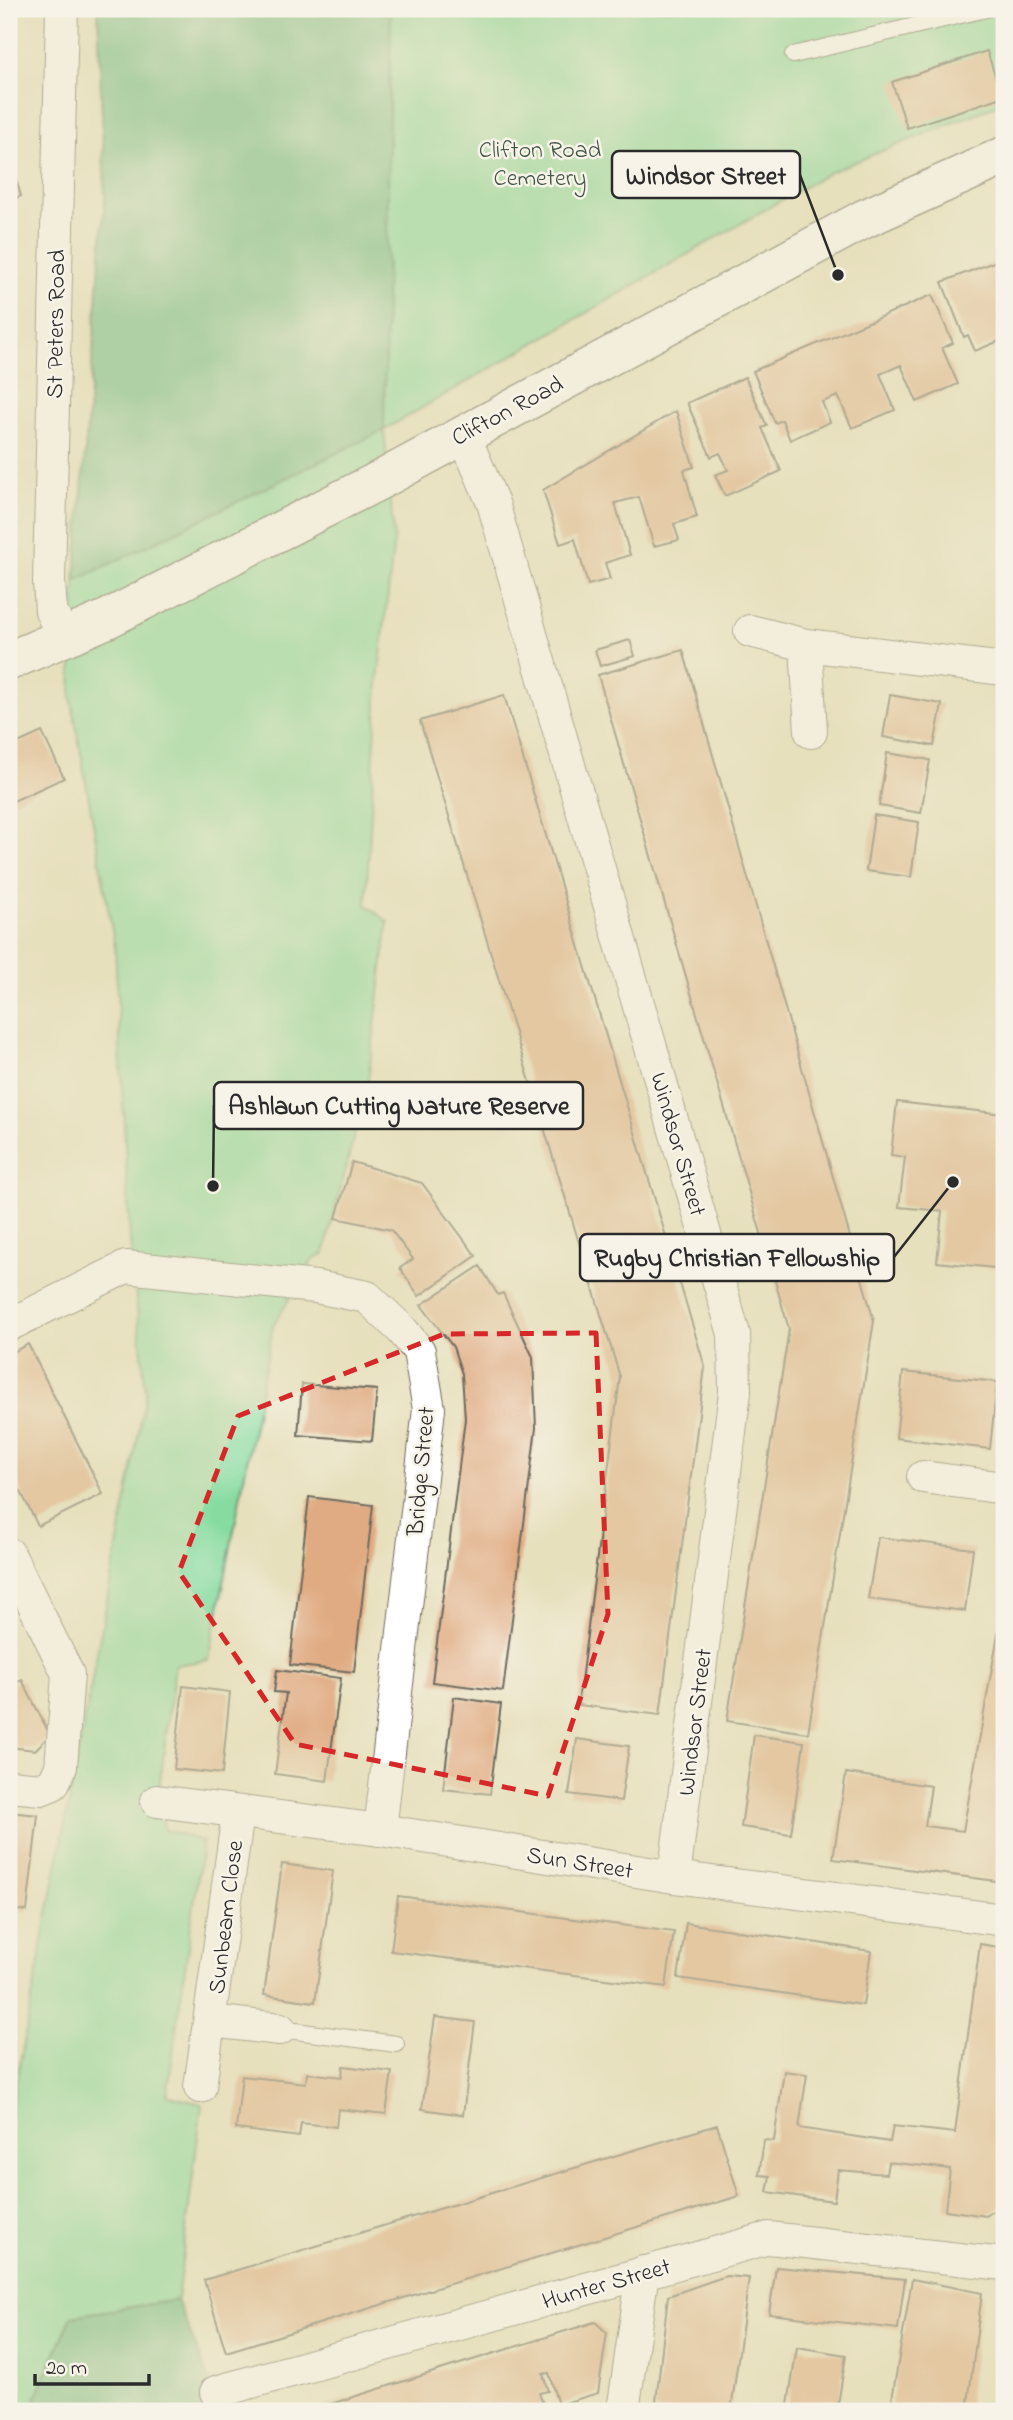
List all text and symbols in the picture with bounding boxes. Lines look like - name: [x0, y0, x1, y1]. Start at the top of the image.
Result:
- park label: Clifton Road Cemetery: [479, 134, 602, 198]
- callout: Windsor Street: [612, 151, 800, 198]
- text: Windsor Street: [626, 159, 786, 197]
- street label: St Peters Road: [39, 249, 76, 399]
- street label: Clifton Road: [446, 368, 571, 456]
- street label: Windsor Street: [639, 1069, 714, 1221]
- callout: Ashlawn Cutting Nature Reserve: [214, 1082, 583, 1129]
- text: Ashlawn Cutting Nature Reserve: [228, 1089, 571, 1128]
- callout: Rugby Christian Fellowship: [580, 1234, 894, 1281]
- text: Rugby Christian Fellowship: [594, 1241, 880, 1280]
- street label: Bridge Street: [399, 1405, 446, 1538]
- street label: Windsor Street: [670, 1647, 723, 1798]
- street label: Sunbeam Close: [201, 1838, 254, 1996]
- street label: Sun Street: [524, 1839, 635, 1890]
- street label: Hunter Street: [538, 2250, 675, 2320]
- scale bar: [35, 2343, 149, 2387]
- text: 20 m: [46, 2354, 87, 2384]

